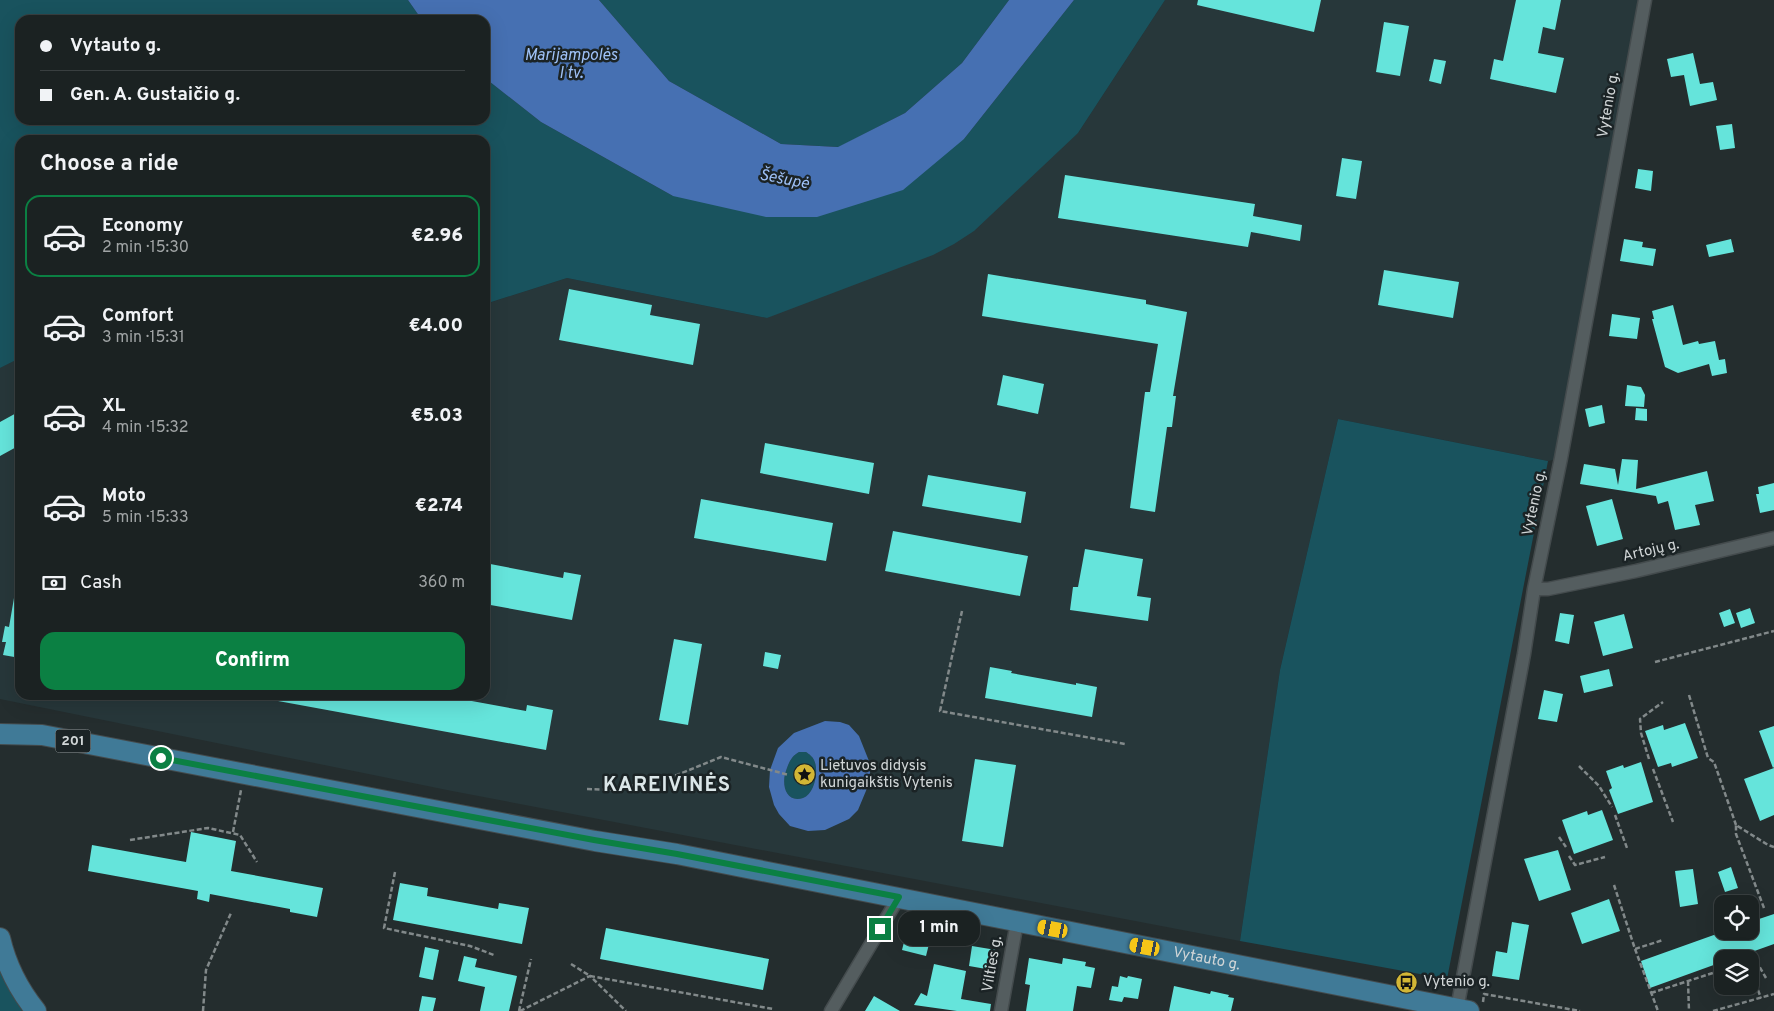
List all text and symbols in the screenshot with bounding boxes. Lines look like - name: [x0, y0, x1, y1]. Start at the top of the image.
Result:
- text: Vytauto g.: [70, 34, 161, 58]
- water label: Marijampolės I tv.: [525, 46, 618, 84]
- street label: Vytenio g.: [1594, 70, 1624, 140]
- text: Gen. A. Gustaičio g.: [70, 83, 240, 107]
- text: Choose a ride: [40, 151, 178, 178]
- water label: Šešupė: [758, 163, 812, 195]
- icon: car: [42, 214, 87, 259]
- text: Economy: [102, 214, 183, 238]
- text: €2.96: [411, 224, 463, 248]
- text: 2 min · 15:30: [102, 238, 189, 258]
- icon: car: [42, 304, 87, 349]
- text: Comfort: [102, 304, 174, 328]
- text: €4.00: [408, 314, 463, 338]
- text: 3 min · 15:31: [102, 328, 185, 348]
- icon: car: [42, 394, 87, 439]
- text: XL: [102, 394, 125, 418]
- text: €5.03: [411, 404, 463, 428]
- text: 4 min · 15:32: [102, 418, 188, 438]
- street label: Vytenio g.: [1519, 468, 1551, 538]
- icon: car: [42, 484, 87, 529]
- text: Moto: [102, 484, 146, 508]
- text: €2.74: [415, 494, 463, 518]
- text: 5 min · 15:33: [102, 508, 189, 528]
- street label: Artojų g.: [1621, 535, 1681, 567]
- icon: cash: [40, 569, 68, 597]
- text: Cash: [80, 571, 122, 595]
- text: 360 m: [418, 573, 465, 593]
- button: Confirm: [40, 632, 465, 690]
- road number: 201: [56, 729, 90, 752]
- route start: [150, 747, 172, 769]
- place label: Lietuvos didysis kunigaikštis Vytenis: [820, 757, 953, 793]
- place icon: Lietuvos didysis kunigaikštis Vytenis: [792, 763, 816, 787]
- district label: KAREIVINĖS: [603, 771, 731, 799]
- map controls: [1714, 895, 1759, 995]
- button: locate: [1714, 895, 1759, 940]
- callout: 1 min: [898, 912, 980, 946]
- route end: [869, 918, 891, 940]
- text: 1 min: [919, 918, 959, 938]
- car: [1036, 919, 1069, 939]
- street label: Vilties g.: [979, 934, 1007, 994]
- car: [1128, 937, 1161, 957]
- street label: Vytauto g.: [1171, 943, 1242, 975]
- button: layers: [1714, 950, 1759, 995]
- bus stop icon: Vytenio g.: [1395, 970, 1419, 994]
- place label: Vytenio g.: [1423, 973, 1490, 992]

